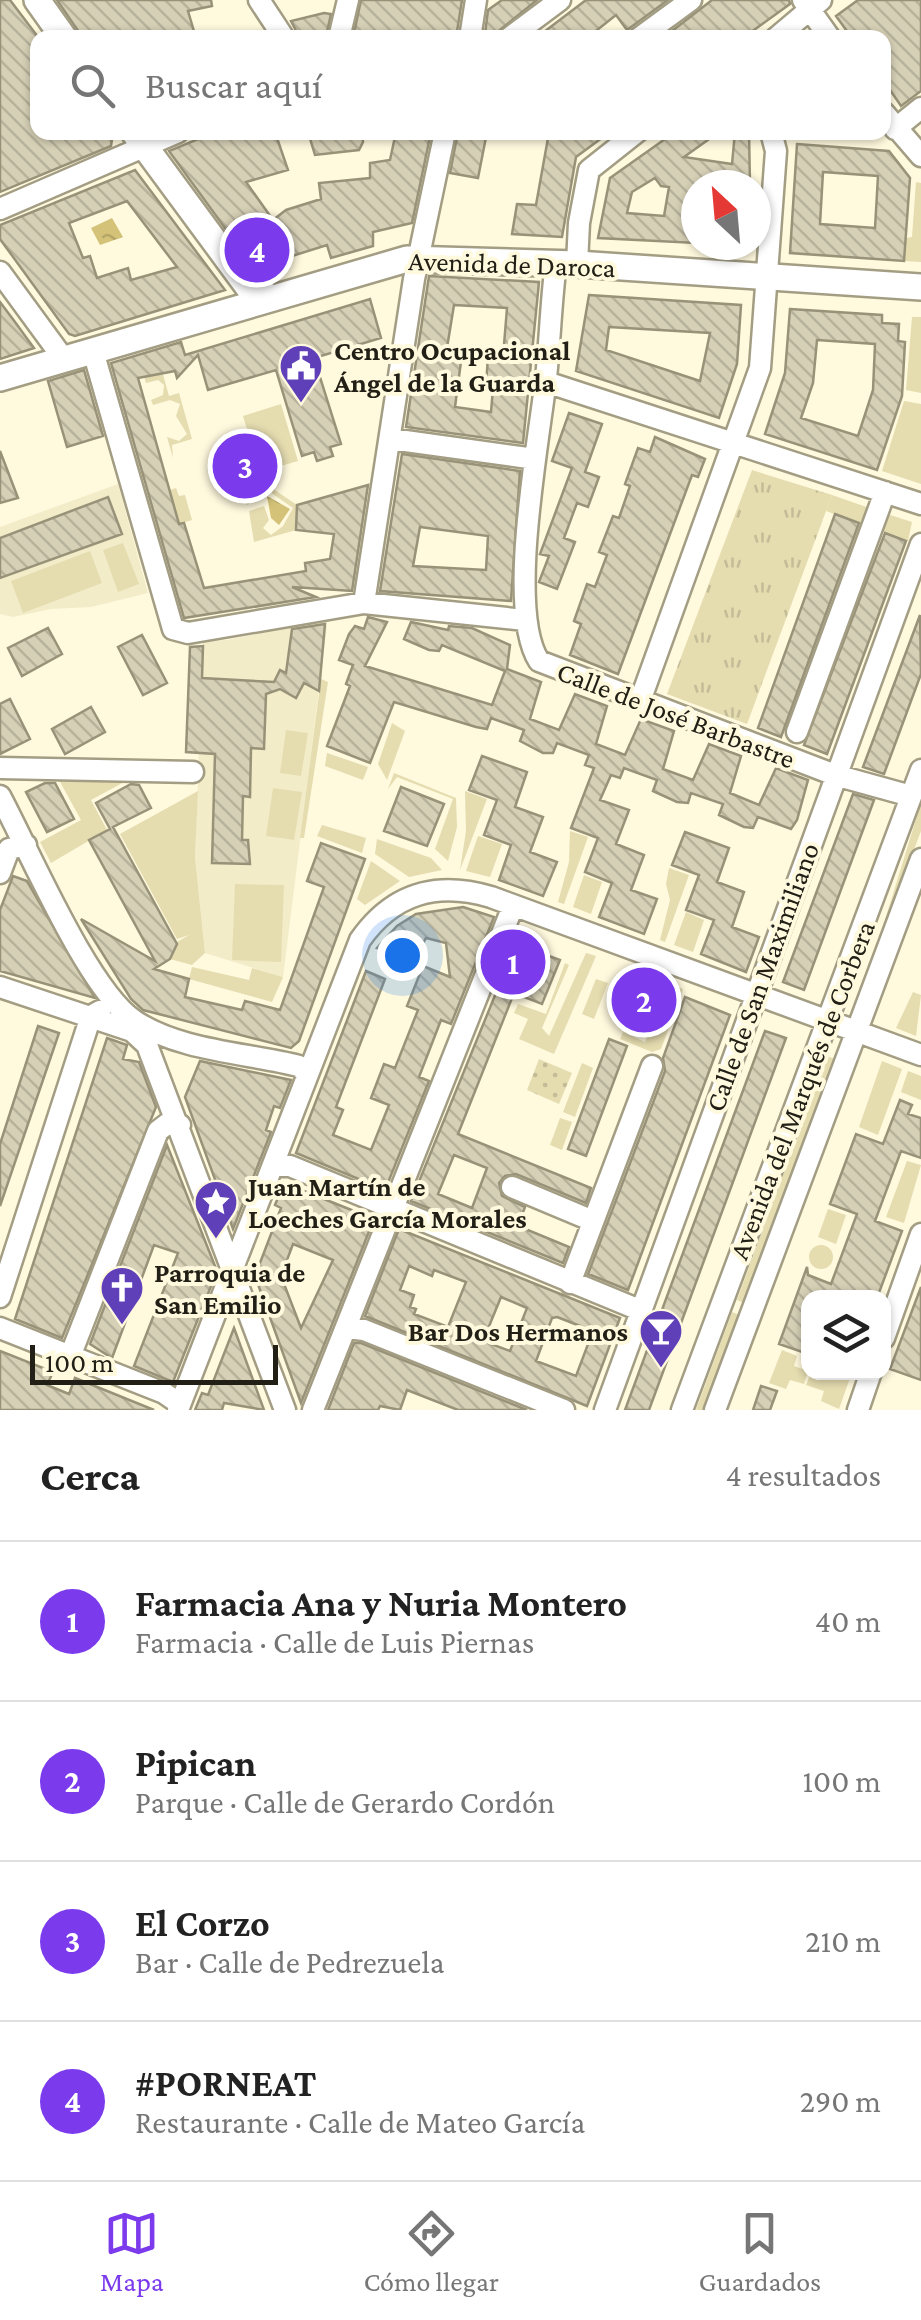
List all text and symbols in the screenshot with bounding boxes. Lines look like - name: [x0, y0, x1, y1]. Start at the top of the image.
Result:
- search box: [30, 30, 891, 140]
- icon: search: [65, 58, 120, 113]
- text: Buscar aquí: [145, 64, 322, 106]
- north arrow: [681, 170, 771, 260]
- pin: 4: [224, 212, 290, 288]
- street label: Avenida de Daroca: [408, 245, 616, 283]
- place label: Centro Ocupacional Ángel de la Guarda: [333, 335, 570, 398]
- public building icon: Centro Ocupacional Ángel de la Guarda: [278, 343, 324, 404]
- pin: 3: [212, 428, 278, 504]
- street label: Calle de José Barbastre: [553, 655, 799, 775]
- street label: Calle de San Maximiliano: [699, 839, 825, 1115]
- street label: Avenida del Marqués de Corbera: [723, 916, 881, 1264]
- pin: 1: [480, 924, 546, 1000]
- your location: [377, 930, 428, 981]
- pin: 2: [612, 962, 676, 1038]
- place label: Juan Martín de Loeches García Morales: [245, 1171, 527, 1234]
- place icon: Juan Martín de Loeches García Morales: [193, 1179, 239, 1240]
- place label: Parroquia de San Emilio: [154, 1257, 305, 1320]
- church icon: Parroquia de San Emilio: [99, 1265, 145, 1326]
- map controls: [801, 1290, 891, 1380]
- button: layers: [801, 1290, 891, 1380]
- bar icon: Bar Dos Hermanos: [638, 1308, 684, 1369]
- place label: Bar Dos Hermanos: [408, 1316, 628, 1347]
- scale bar: [30, 1340, 278, 1384]
- text: 100 m: [45, 1347, 114, 1378]
- text: Cerca: [40, 1452, 140, 1499]
- text: 4 resultados: [725, 1457, 881, 1493]
- text: Farmacia Ana y Nuria Montero: [135, 1582, 627, 1624]
- text: 1: [67, 1603, 78, 1639]
- text: 40 m: [815, 1603, 881, 1639]
- text: Farmacia · Calle de Luis Piernas: [135, 1624, 534, 1660]
- text: Pipican: [135, 1742, 256, 1784]
- text: 2: [64, 1763, 81, 1799]
- text: 100 m: [802, 1763, 881, 1799]
- text: Parque · Calle de Gerardo Cordón: [135, 1784, 555, 1820]
- text: El Corzo: [135, 1902, 270, 1944]
- text: 3: [65, 1923, 80, 1959]
- text: 210 m: [805, 1923, 881, 1959]
- text: Bar · Calle de Pedrezuela: [135, 1944, 445, 1980]
- text: #PORNEAT: [135, 2062, 316, 2104]
- text: 4: [64, 2083, 81, 2119]
- text: 290 m: [800, 2083, 881, 2119]
- text: Restaurante · Calle de Mateo García: [135, 2104, 585, 2140]
- tab: Mapa: [100, 2206, 164, 2297]
- tab: Cómo llegar: [364, 2206, 499, 2297]
- tab: Guardados: [699, 2206, 821, 2297]

